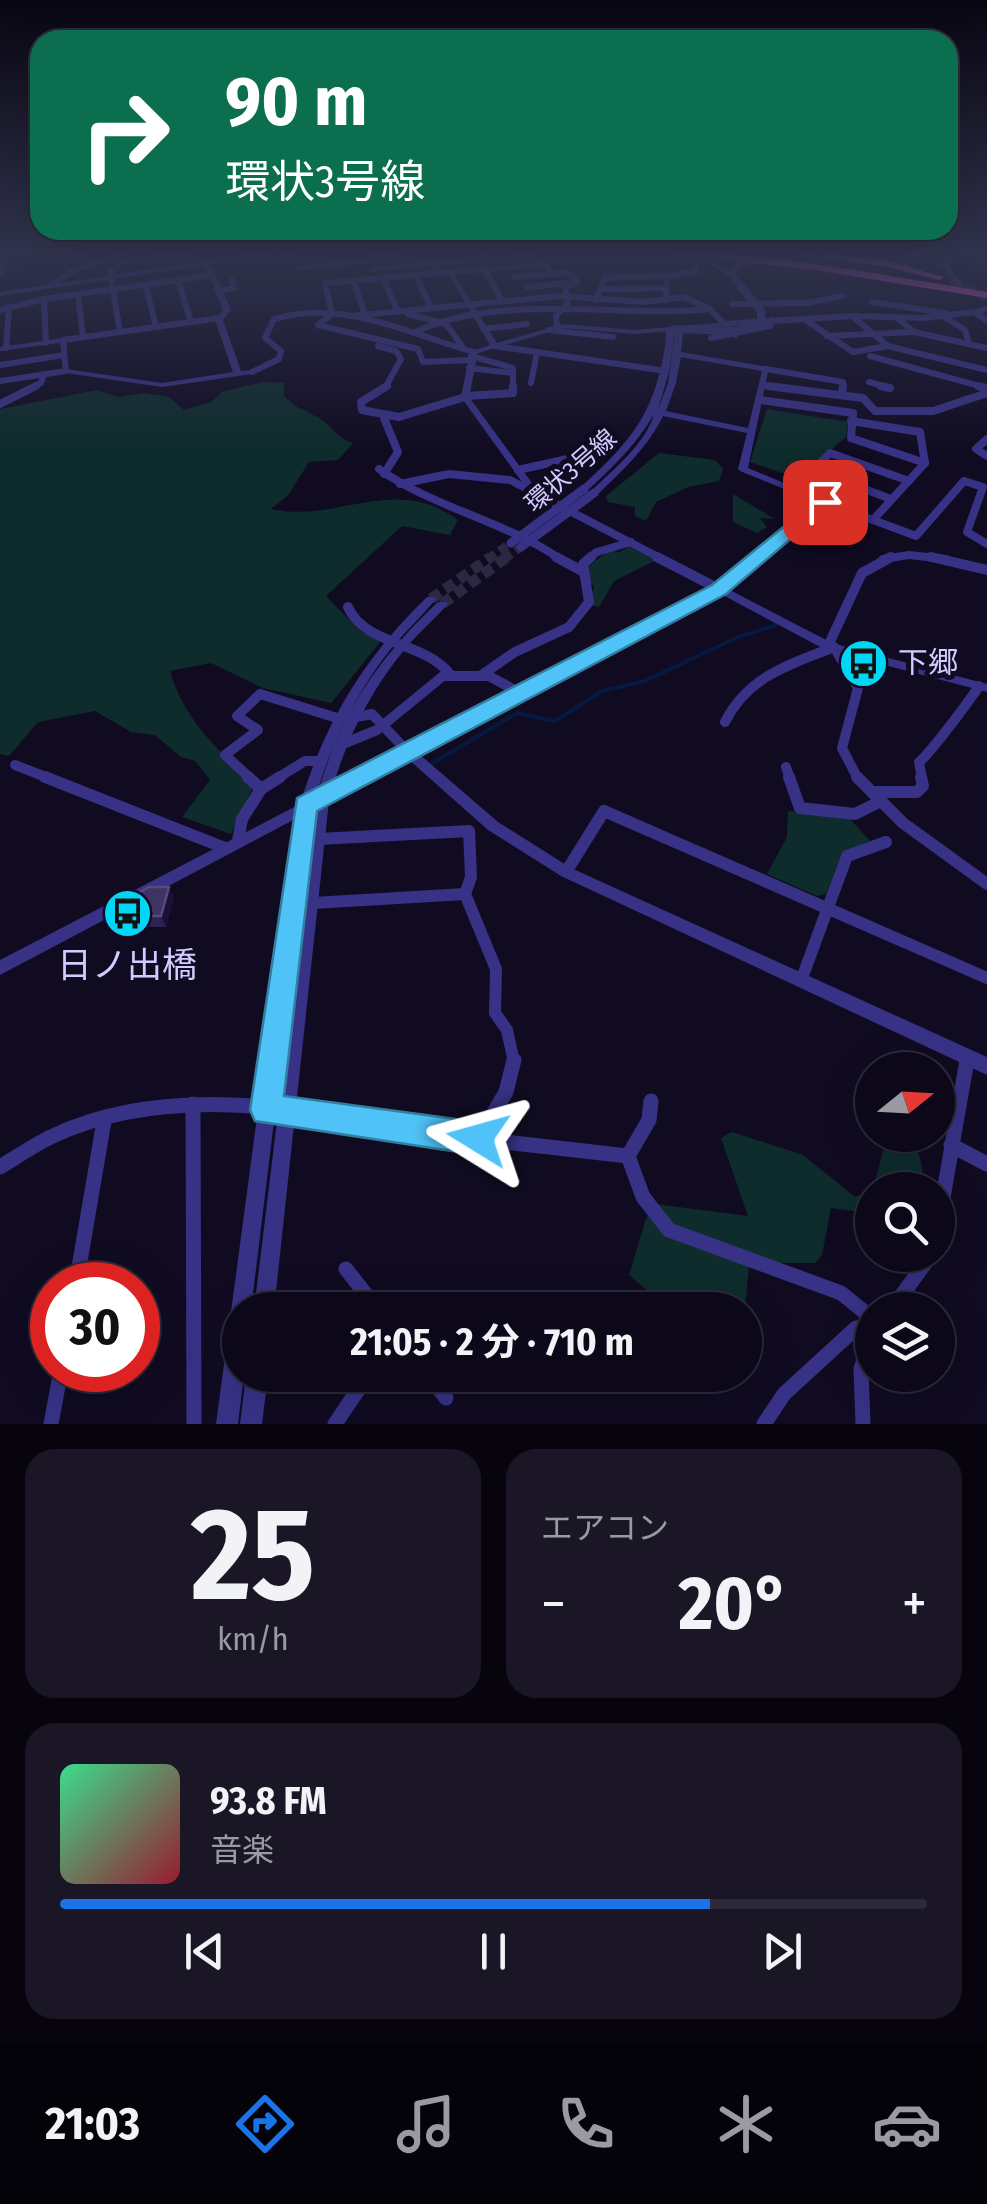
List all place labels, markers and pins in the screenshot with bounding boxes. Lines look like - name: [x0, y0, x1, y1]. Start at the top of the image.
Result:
- pin: [783, 460, 868, 545]
- bus stop icon: 下郷: [837, 637, 889, 689]
- place label: 下郷: [898, 645, 958, 681]
- bus stop icon: 日ノ出橋: [101, 887, 153, 939]
- place label: 日ノ出橋: [57, 944, 197, 986]

